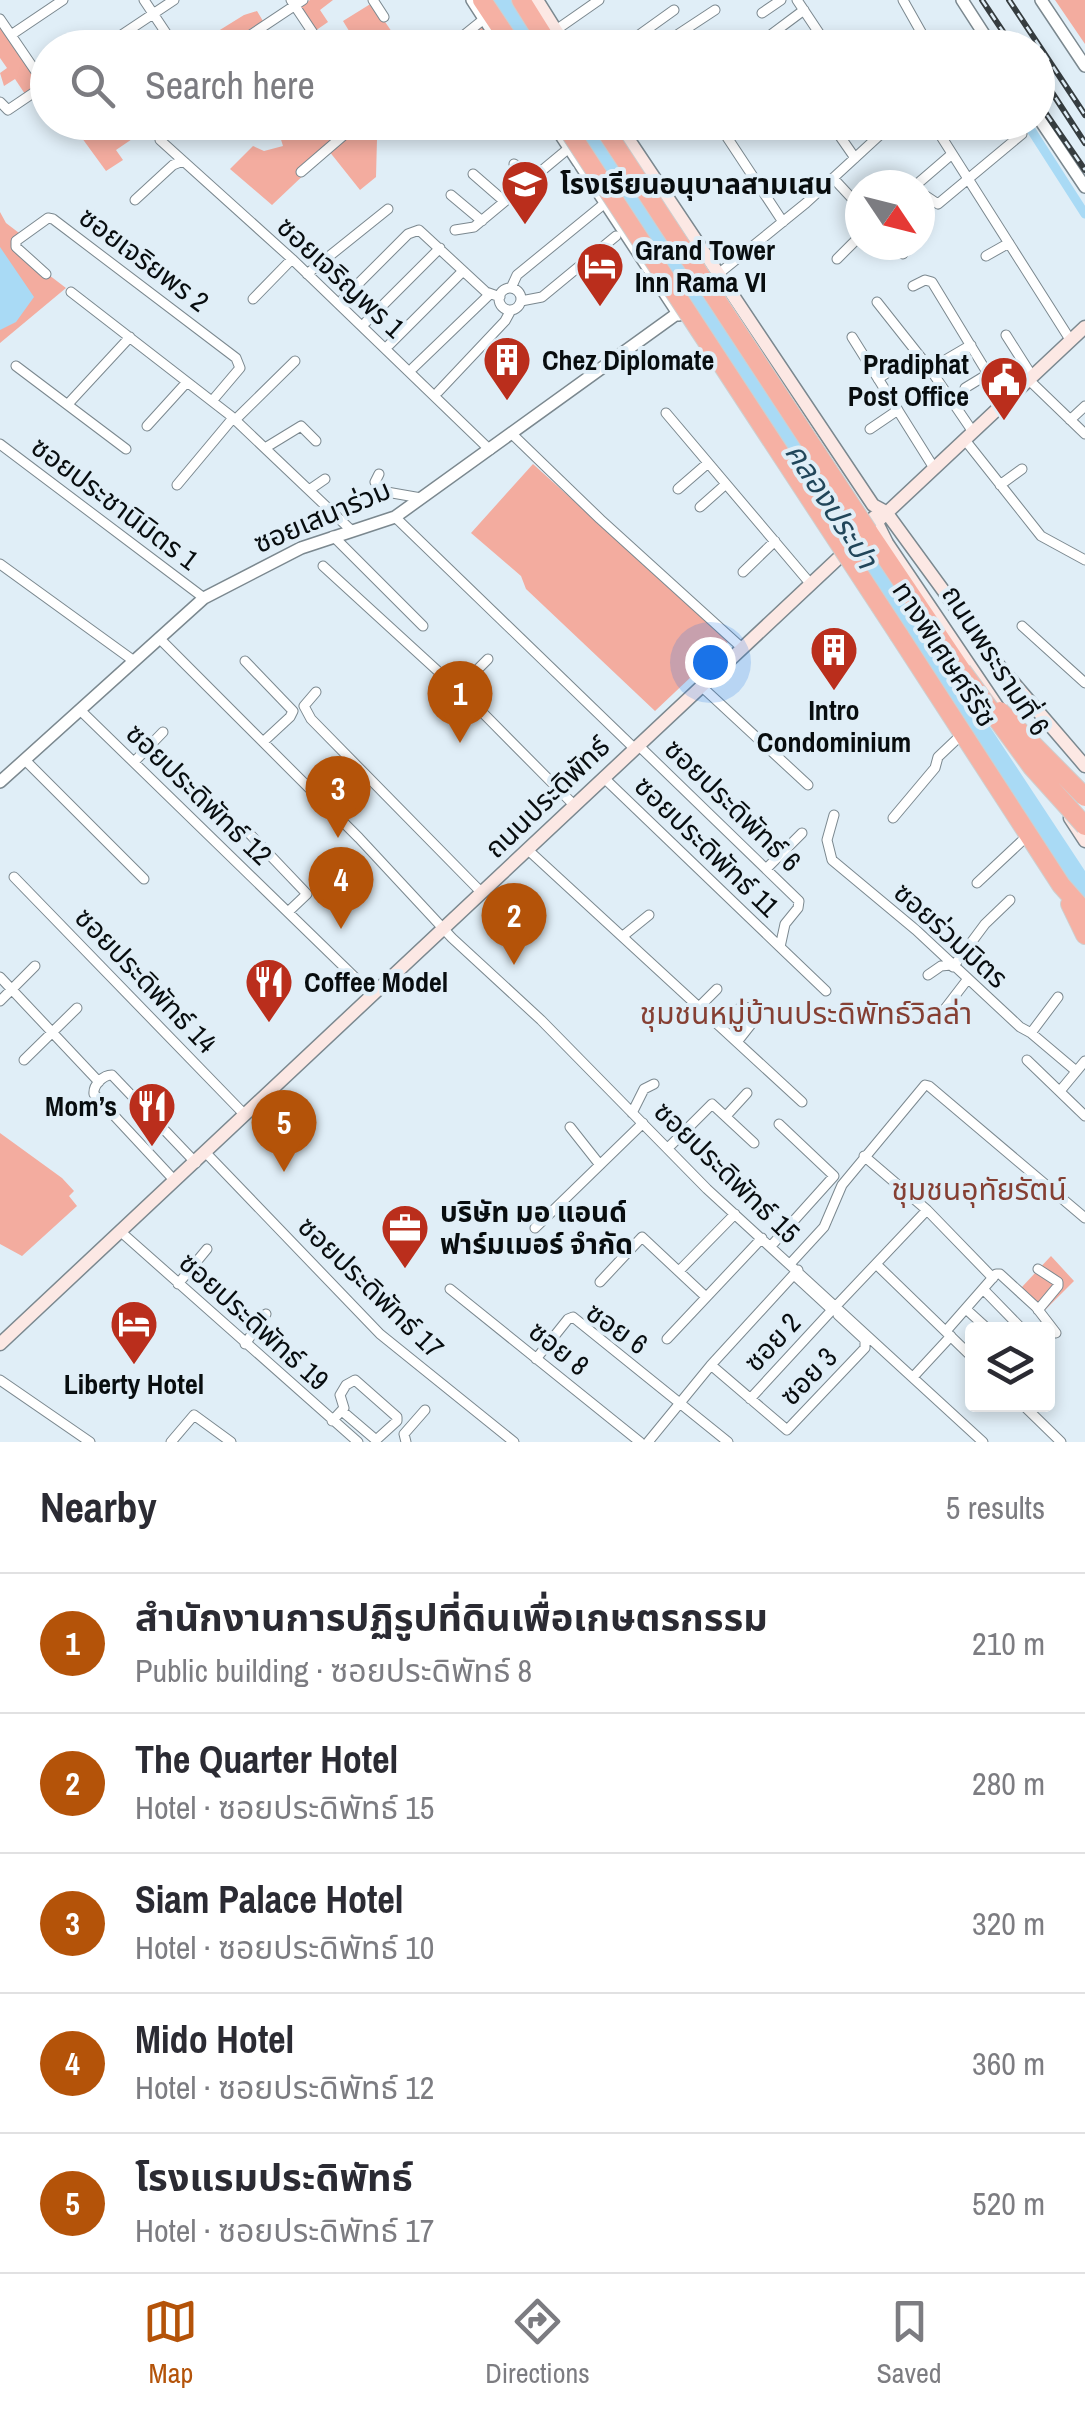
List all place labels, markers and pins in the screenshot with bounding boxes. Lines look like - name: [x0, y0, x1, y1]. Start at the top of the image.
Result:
- school or university icon: โรงเรียนอนุบาลสามเสน: [499, 158, 551, 226]
- place label: โรงเรียนอนุบาลสามเสน: [560, 165, 833, 203]
- place label: Grand Tower Inn Rama VI: [635, 231, 775, 301]
- hotel icon: Grand Tower Inn Rama VI: [574, 240, 626, 308]
- building icon: Chez Diplomate: [481, 334, 533, 402]
- place label: Chez Diplomate: [542, 341, 714, 379]
- place label: Pradiphat Post Office: [848, 345, 969, 415]
- public building icon: Pradiphat Post Office: [978, 354, 1030, 422]
- building icon: Intro Condominium: [808, 624, 860, 692]
- pin: 1: [428, 660, 492, 743]
- place label: Intro Condominium: [757, 691, 911, 761]
- pin: 3: [306, 756, 370, 838]
- pin: 4: [308, 846, 374, 929]
- pin: 2: [482, 882, 546, 965]
- restaurant icon: Coffee Model: [243, 956, 295, 1024]
- place label: Coffee Model: [304, 963, 448, 1001]
- restaurant icon: Mom’s: [126, 1080, 178, 1148]
- place label: Mom’s: [45, 1087, 117, 1125]
- pin: 5: [252, 1090, 316, 1172]
- place label: บริษัท มอ แอนด์ ฟาร์มเมอร์ จำกัด: [440, 1193, 633, 1263]
- office icon: บริษัท มอ แอนด์ ฟาร์มเมอร์ จำกัด: [379, 1202, 431, 1270]
- hotel icon: Liberty Hotel: [108, 1298, 160, 1366]
- place label: Liberty Hotel: [64, 1365, 204, 1403]

